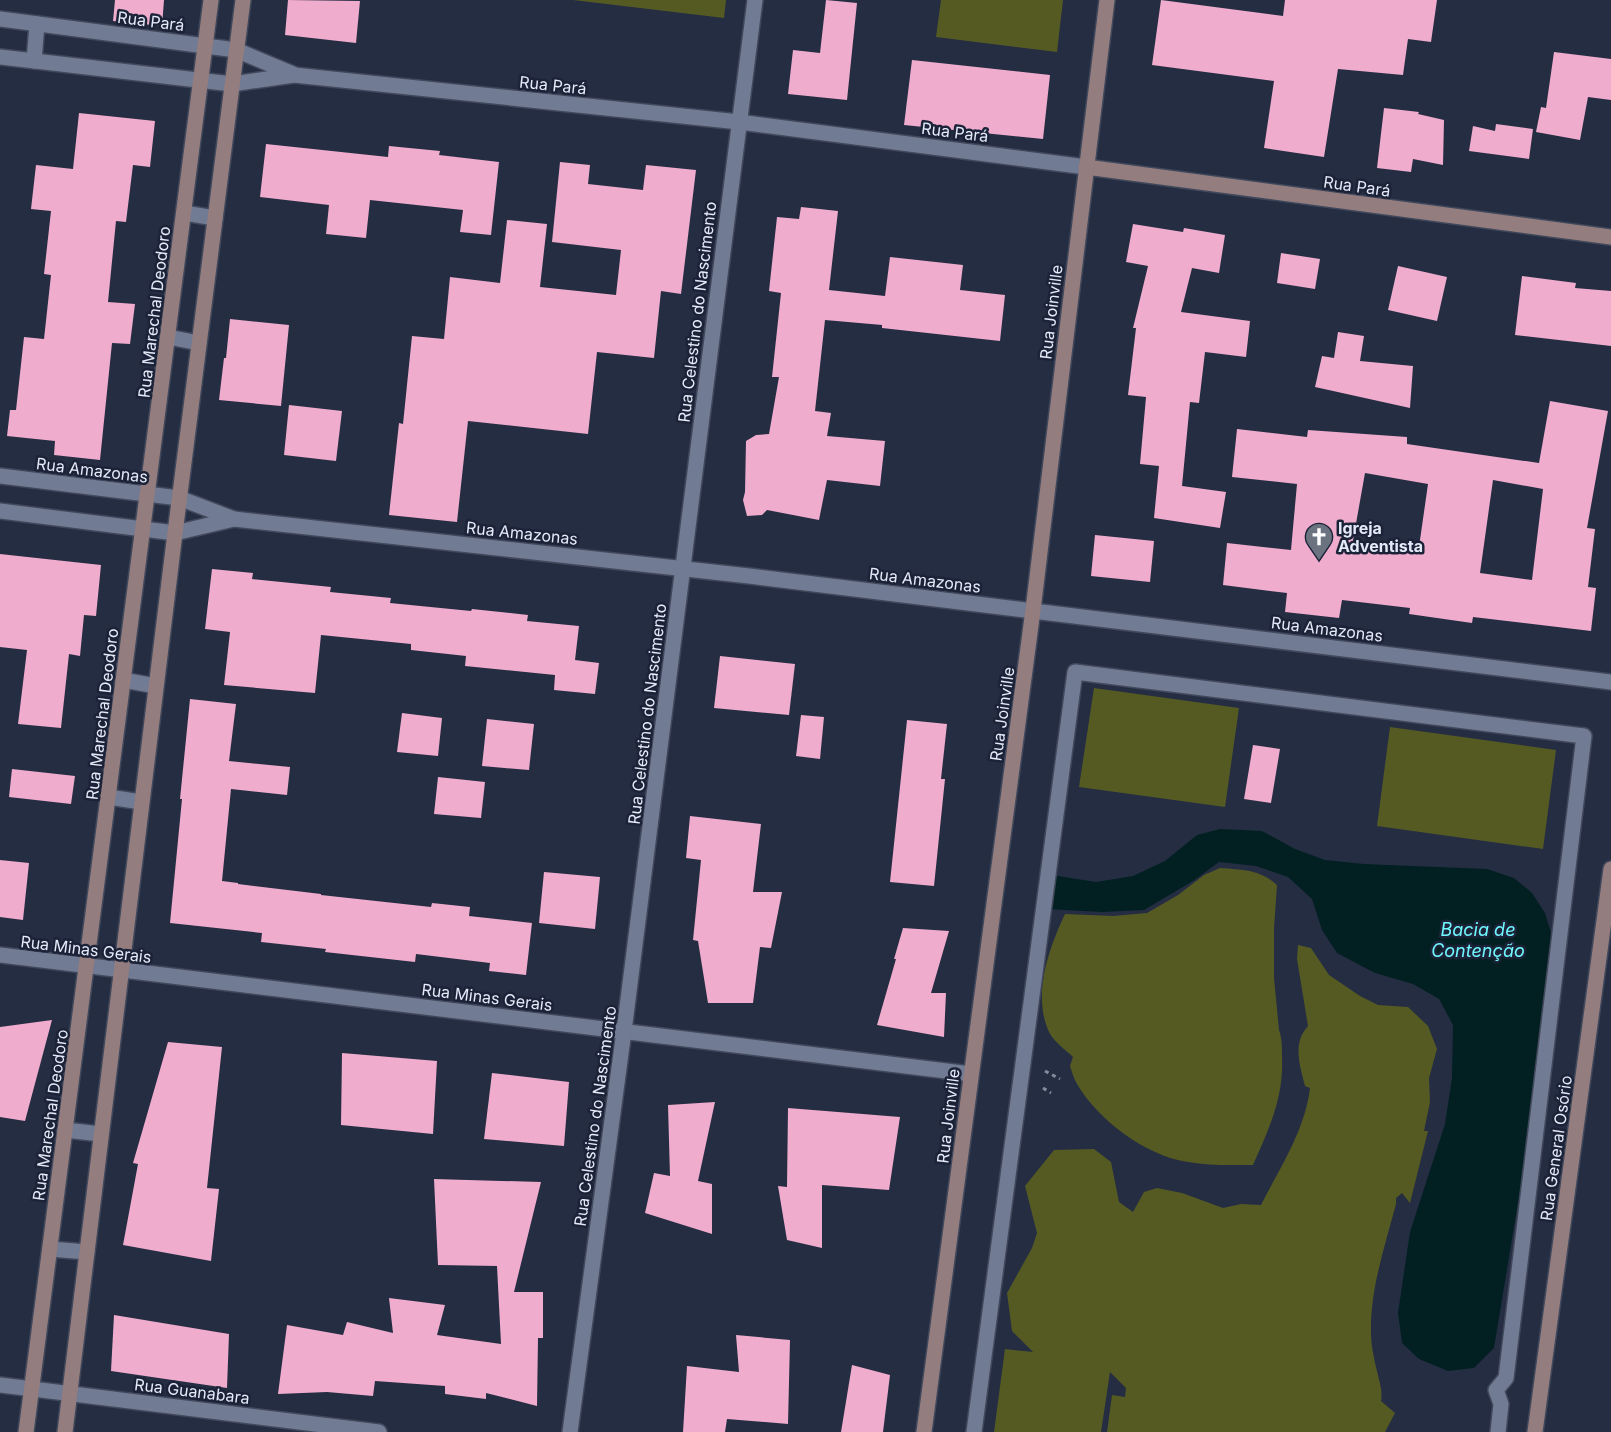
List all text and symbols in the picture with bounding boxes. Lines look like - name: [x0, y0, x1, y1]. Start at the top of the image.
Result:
- street label: Rua Pará: [116, 7, 186, 35]
- street label: Rua Pará: [518, 72, 588, 98]
- street label: Rua Pará: [920, 118, 990, 146]
- street label: Rua Pará: [1322, 171, 1392, 201]
- street label: Rua Celestino do Nascimento: [674, 200, 720, 424]
- street label: Rua Marechal Deodoro: [134, 225, 174, 399]
- street label: Rua Joinville: [1035, 264, 1067, 360]
- street label: Rua Amazonas: [35, 453, 149, 487]
- street label: Rua Amazonas: [465, 517, 579, 549]
- place label: Igreja Adventista: [1338, 518, 1423, 556]
- church icon: Igreja Adventista: [1304, 522, 1334, 561]
- street label: Rua Amazonas: [868, 563, 982, 597]
- street label: Rua Celestino do Nascimento: [624, 602, 670, 826]
- street label: Rua Amazonas: [1270, 612, 1384, 646]
- street label: Rua Marechal Deodoro: [82, 627, 122, 801]
- street label: Rua Joinville: [985, 666, 1019, 762]
- water label: Bacia de Contenção: [1431, 919, 1525, 961]
- street label: Rua Minas Gerais: [19, 931, 153, 967]
- street label: Rua Minas Gerais: [420, 979, 554, 1015]
- street label: Rua Celestino do Nascimento: [570, 1004, 620, 1228]
- street label: Rua Marechal Deodoro: [28, 1028, 72, 1202]
- street label: Rua Joinville: [932, 1068, 964, 1164]
- street label: Rua General Osório: [1536, 1074, 1576, 1222]
- street label: Rua Guanabara: [133, 1374, 251, 1408]

